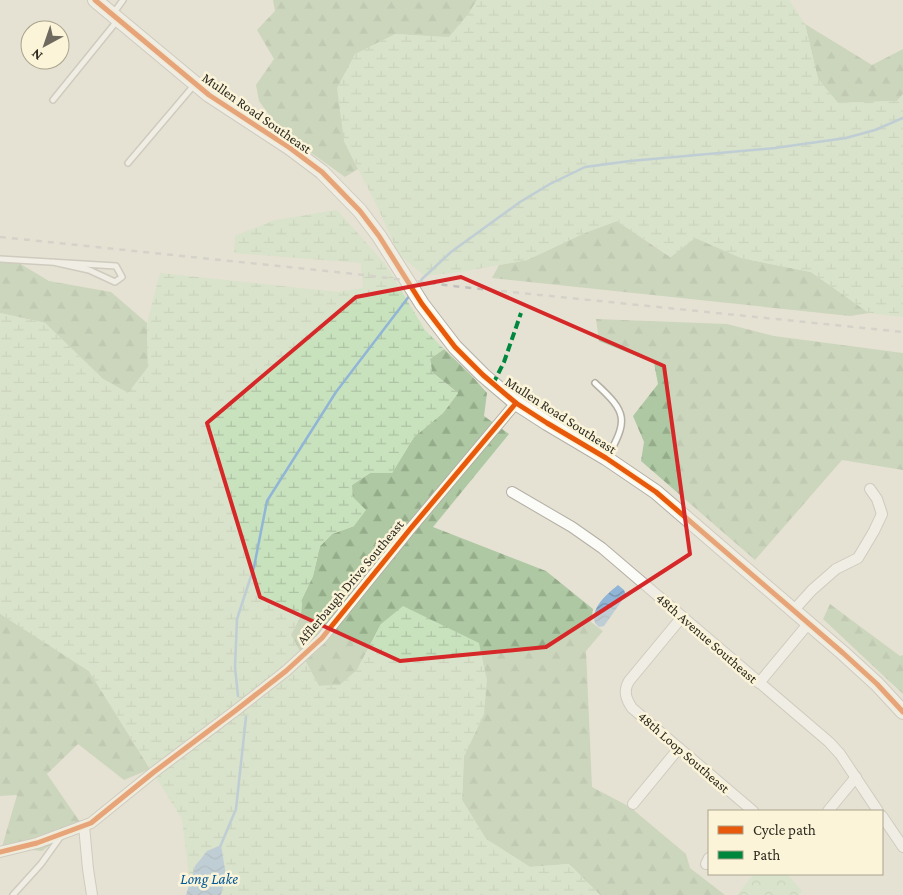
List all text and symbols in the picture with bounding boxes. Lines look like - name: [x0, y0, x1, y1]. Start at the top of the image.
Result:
- north arrow: [20, 20, 70, 70]
- text: N: [27, 45, 45, 64]
- street label: Mullen Road Southeast: [199, 69, 315, 157]
- street label: Mullen Road Southeast: [502, 373, 620, 457]
- street label: Afflerbaugh Drive Southeast: [293, 516, 407, 648]
- street label: 48th Avenue Southeast: [653, 590, 761, 687]
- street label: 48th Loop Southeast: [635, 708, 733, 796]
- legend: [708, 810, 883, 875]
- text: Cycle path: [753, 822, 816, 839]
- text: Path: [753, 847, 780, 863]
- water label: Long Lake: [180, 871, 238, 888]

